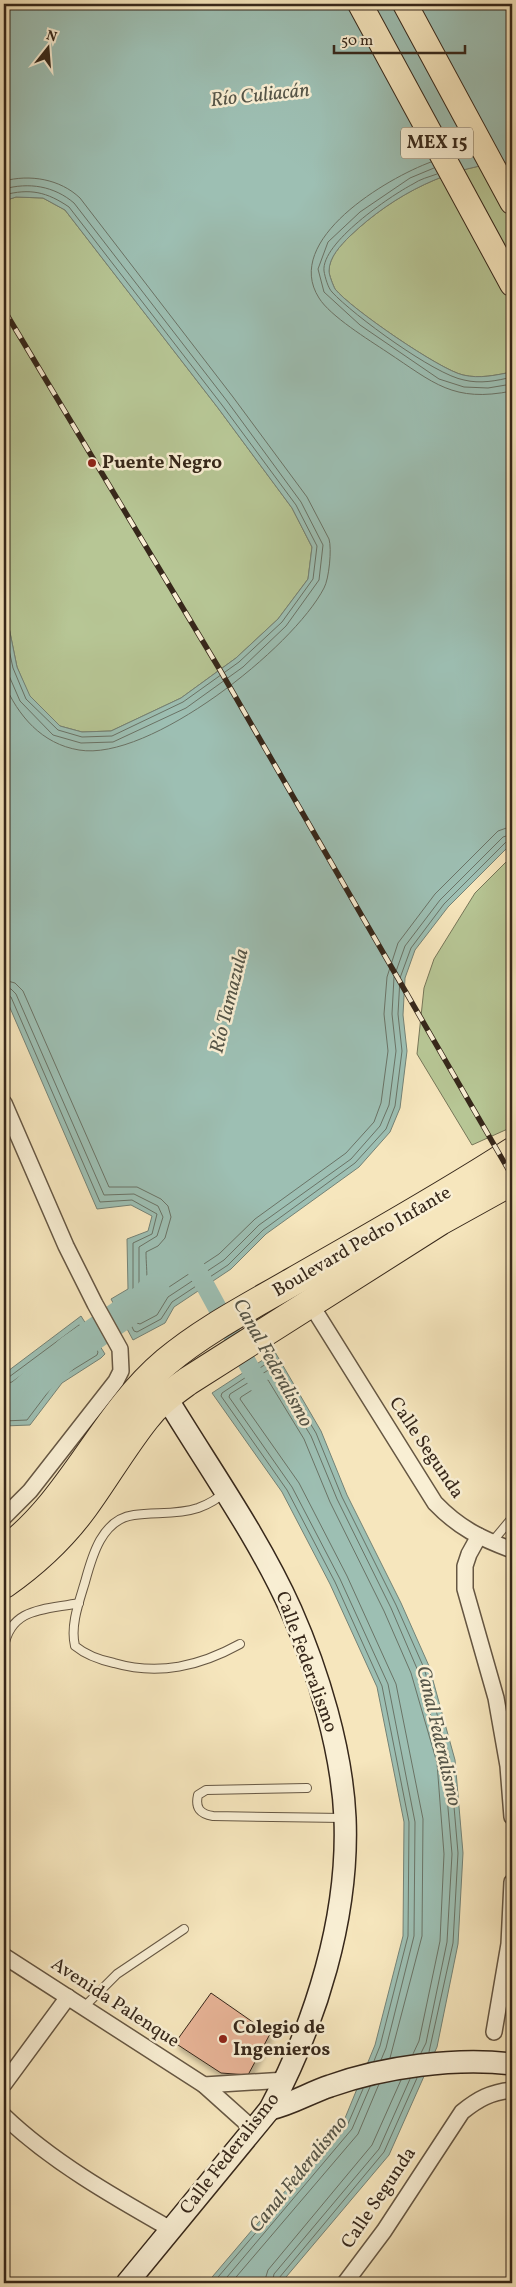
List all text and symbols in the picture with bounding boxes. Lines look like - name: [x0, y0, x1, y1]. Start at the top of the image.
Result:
- north arrow: [22, 22, 72, 72]
- scale bar: [334, 22, 465, 54]
- text: N: [44, 26, 59, 48]
- text: 50 m: [341, 31, 373, 52]
- water label: Río Culiacán: [209, 77, 311, 115]
- road number: MEX 15: [401, 128, 473, 158]
- place label: Puente Negro: [102, 450, 222, 476]
- marker: Puente Negro: [86, 457, 98, 469]
- water label: Río Tamazula: [203, 946, 257, 1056]
- street label: Boulevard Pedro Infante: [268, 1180, 456, 1304]
- water label: Canal Federalismo: [225, 1294, 319, 1432]
- street label: Calle Segunda: [382, 1392, 470, 1504]
- street label: Calle Federalismo: [268, 1588, 344, 1736]
- water label: Canal Federalismo: [408, 1663, 468, 1809]
- street label: Avenida Palenque: [46, 1952, 184, 2054]
- place label: Colegio de Ingenieros: [233, 2015, 330, 2063]
- marker: Colegio de Ingenieros: [217, 2033, 229, 2045]
- street label: Calle Federalismo: [174, 2088, 286, 2220]
- water label: Canal Federalismo: [243, 2111, 355, 2239]
- street label: Calle Segunda: [335, 2142, 423, 2254]

